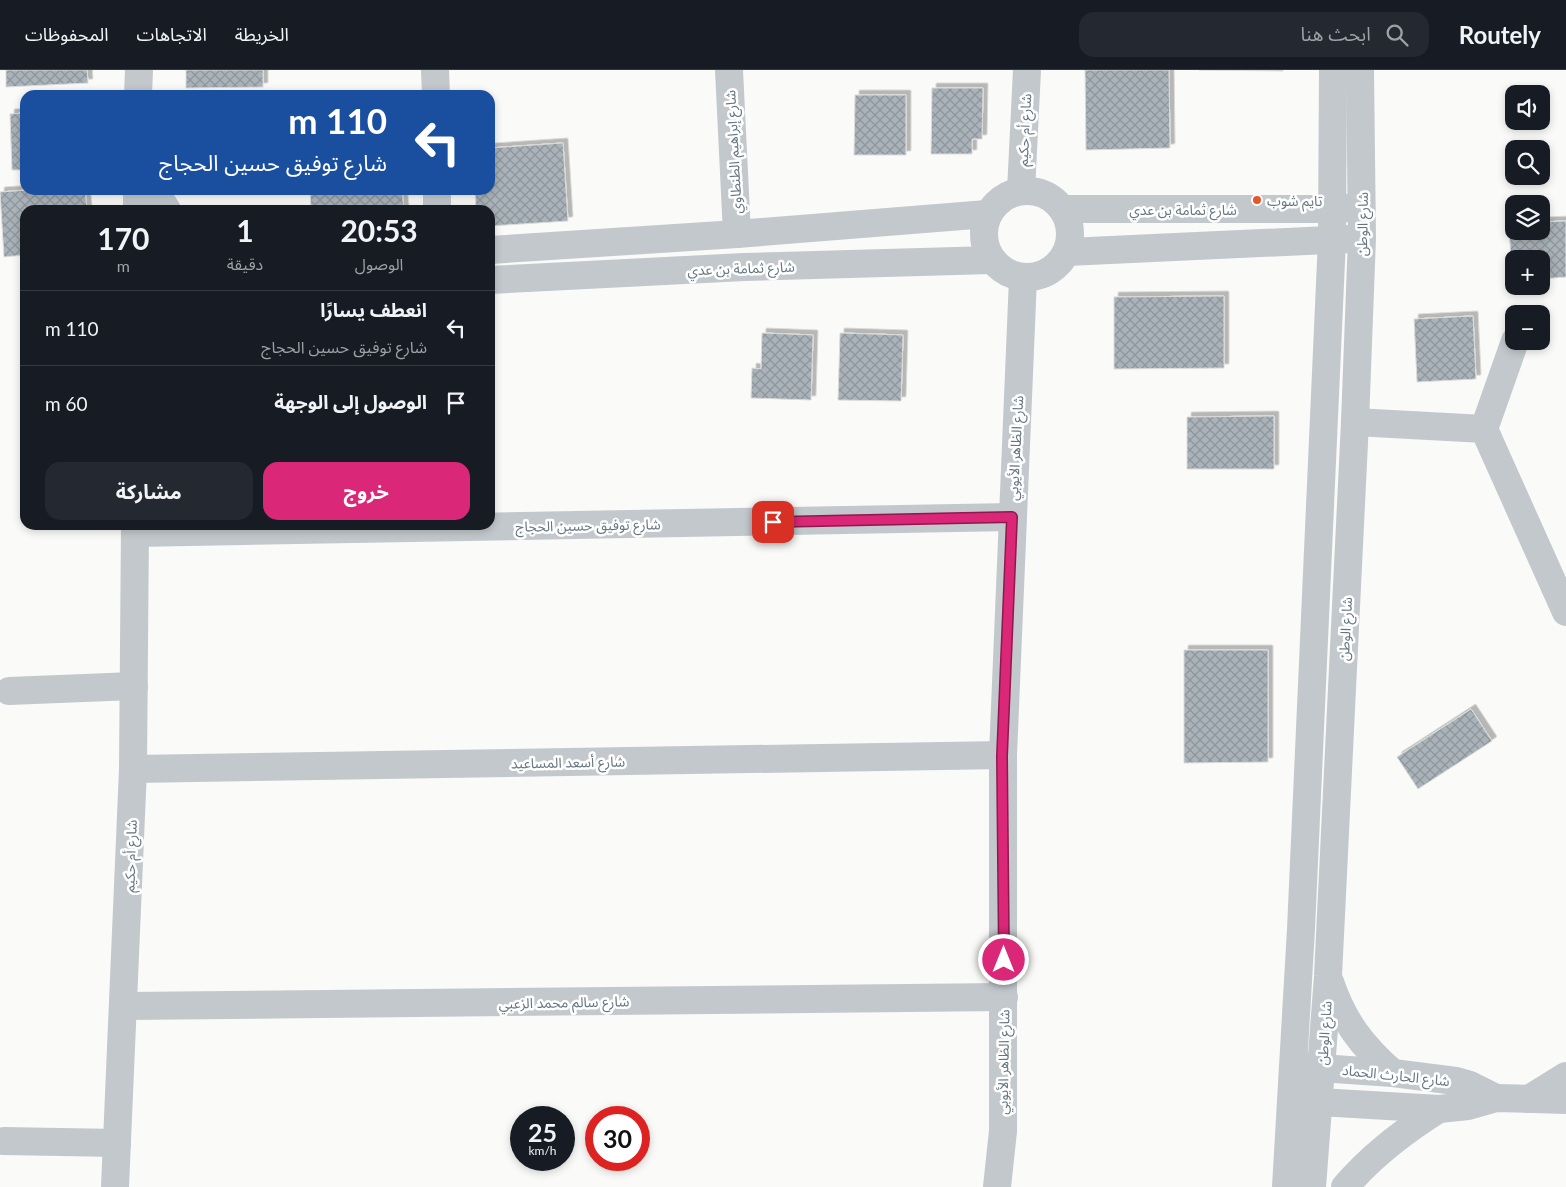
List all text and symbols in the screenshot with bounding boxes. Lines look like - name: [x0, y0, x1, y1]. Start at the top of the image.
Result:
- search box: [1079, 12, 1429, 57]
- text: Routely: [1459, 20, 1541, 49]
- icon: search: [1383, 21, 1411, 49]
- text: ابحث هنا: [1300, 22, 1371, 45]
- text: المحفوظات: [25, 23, 109, 45]
- text: الاتجاهات: [137, 23, 207, 45]
- text: الخريطة: [235, 23, 289, 45]
- map controls: [1505, 85, 1550, 350]
- button: sound: [1505, 85, 1550, 130]
- street label: شارع إبراهيم الطنطاوي: [721, 90, 748, 214]
- street label: شارع أم حكيم: [1014, 93, 1037, 167]
- text: 110 m: [288, 99, 387, 141]
- icon: left: [405, 110, 470, 175]
- button: search: [1505, 140, 1550, 185]
- text: شارع توفيق حسين الحجاج: [159, 149, 387, 176]
- place label: تايم شوب: [1267, 192, 1322, 212]
- street label: شارع الوطن: [1353, 192, 1374, 256]
- marker: تايم شوب: [1251, 194, 1263, 206]
- button: layers: [1505, 195, 1550, 240]
- street label: شارع ثمامة بن عدي: [1129, 201, 1237, 221]
- text: 1: [236, 212, 254, 248]
- text: 20:53: [340, 212, 418, 248]
- text: 170: [97, 220, 149, 256]
- button: +: [1505, 250, 1550, 295]
- text: دقيقة: [227, 254, 263, 273]
- text: الوصول: [355, 254, 403, 273]
- text: m: [117, 256, 130, 275]
- street label: شارع ثمامة بن عدي: [687, 258, 795, 282]
- text: انعطف يسارًا: [320, 298, 427, 321]
- button: −: [1505, 305, 1550, 350]
- icon: left: [442, 314, 470, 342]
- text: 110 m: [45, 317, 99, 340]
- text: شارع توفيق حسين الحجاج: [261, 337, 427, 356]
- icon: arrive: [442, 389, 470, 417]
- text: الوصول إلى الوجهة: [274, 390, 427, 413]
- text: 60 m: [45, 392, 88, 415]
- street label: شارع الظاهر الأيوبي: [1004, 395, 1029, 501]
- button: مشاركة: [45, 462, 253, 520]
- button: خروج: [263, 462, 470, 520]
- pin: [752, 501, 794, 543]
- icon: arrive: [759, 508, 787, 536]
- street label: شارع توفيق حسين الحجاج: [515, 515, 661, 538]
- street label: شارع الوطن: [1335, 597, 1358, 662]
- street label: شارع أسعد المساعيد: [511, 753, 625, 774]
- street label: شارع أم حكيم: [120, 819, 143, 893]
- position arrow: [977, 933, 1029, 985]
- street label: شارع سالم محمد الزعبي: [499, 992, 630, 1015]
- street label: شارع الوطن: [1313, 1000, 1338, 1066]
- street label: شارع الظاهر الأيوبي: [994, 1009, 1016, 1115]
- street label: شارع الحارث الحماد: [1341, 1061, 1451, 1092]
- speed limit sign: 30: [585, 1106, 650, 1171]
- text: 25: [528, 1117, 557, 1147]
- text: km/h: [528, 1143, 557, 1158]

